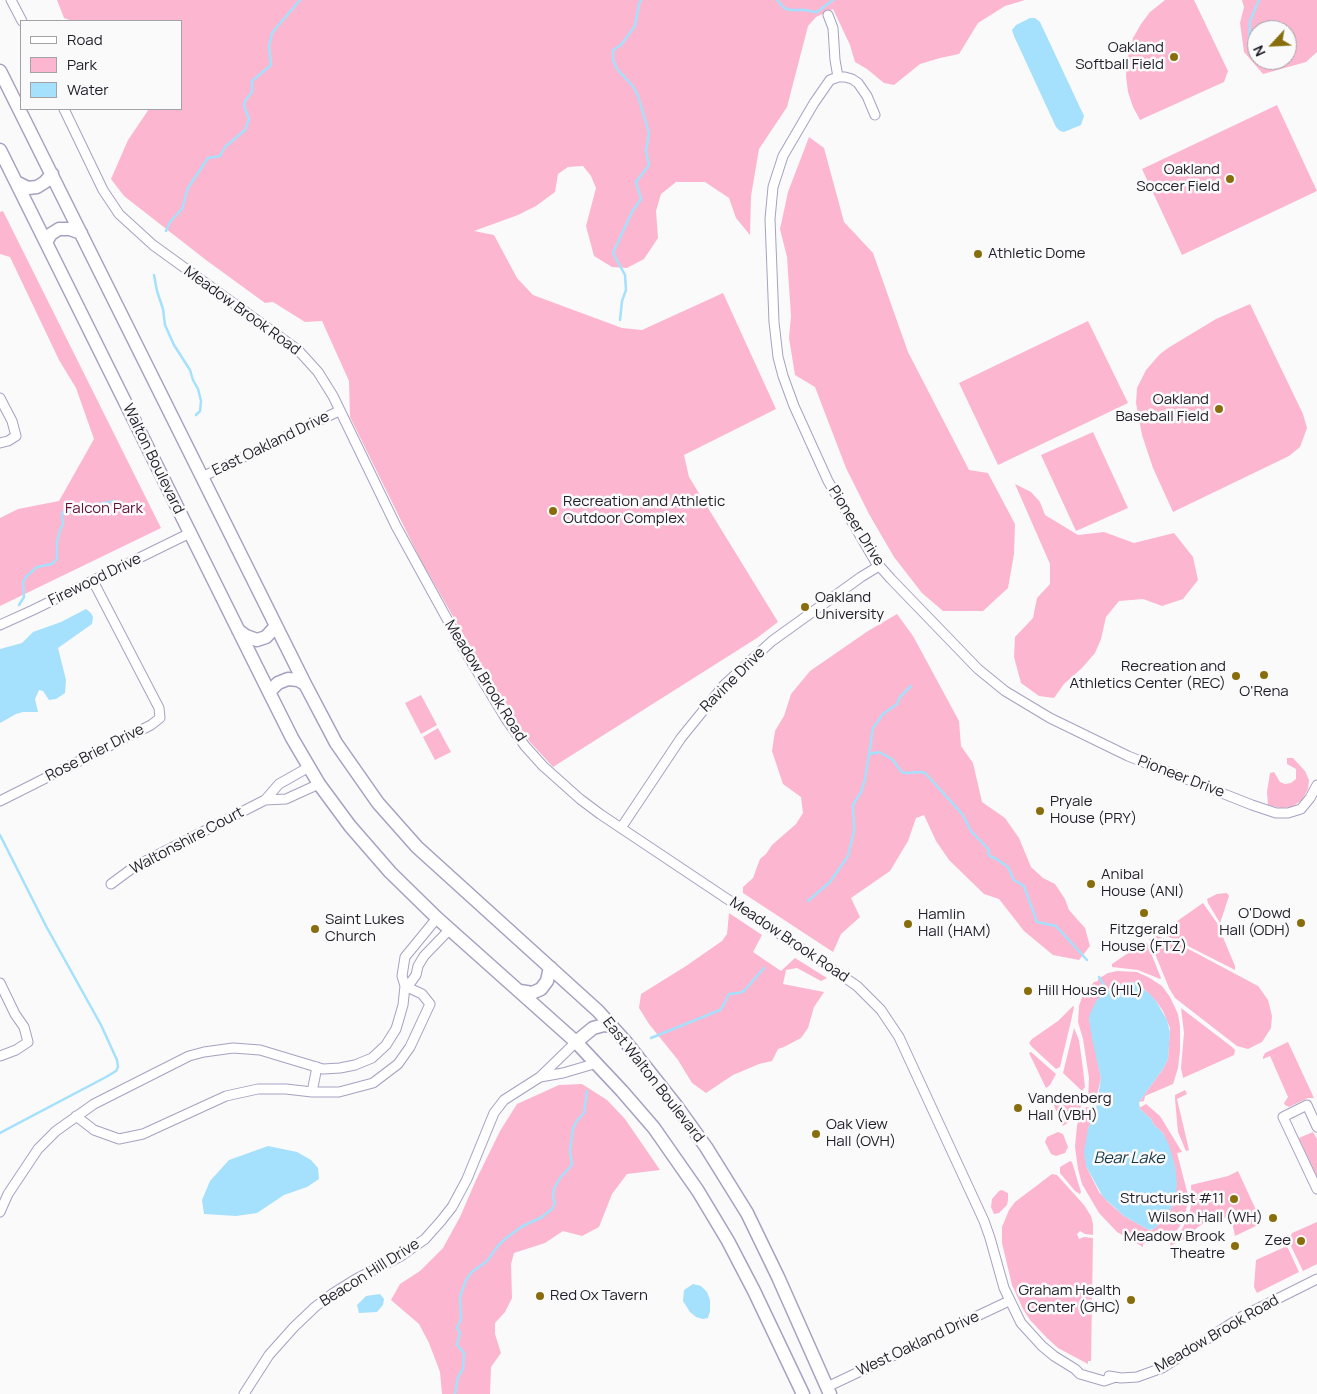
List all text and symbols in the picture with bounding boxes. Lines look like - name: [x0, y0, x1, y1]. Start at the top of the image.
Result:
- legend: [20, 20, 182, 110]
- north arrow: [1247, 20, 1297, 70]
- text: Road: [67, 29, 103, 50]
- place label: Oakland Softball Field: [1075, 39, 1164, 74]
- text: N: [1248, 43, 1270, 60]
- marker: Oakland Softball Field: [1168, 51, 1180, 63]
- text: Park: [67, 54, 97, 75]
- text: Water: [67, 79, 109, 100]
- place label: Oakland Soccer Field: [1136, 161, 1220, 196]
- marker: Oakland Soccer Field: [1224, 173, 1236, 185]
- place label: Athletic Dome: [988, 245, 1086, 263]
- marker: Athletic Dome: [972, 248, 984, 260]
- street label: Meadow Brook Road: [180, 263, 304, 359]
- place label: Oakland Baseball Field: [1115, 391, 1209, 426]
- street label: Walton Boulevard: [119, 401, 187, 517]
- marker: Oakland Baseball Field: [1213, 403, 1225, 415]
- street label: East Oakland Drive: [210, 408, 332, 480]
- street label: Pioneer Drive: [824, 483, 888, 569]
- place label: Recreation and Athletic Outdoor Complex: [563, 493, 725, 528]
- park label: Falcon Park: [65, 500, 143, 518]
- marker: Recreation and Athletic Outdoor Complex: [547, 505, 559, 517]
- street label: Firewood Drive: [46, 550, 144, 610]
- place label: Oakland University: [815, 589, 884, 624]
- marker: Oakland University: [799, 601, 811, 613]
- street label: Meadow Brook Road: [440, 617, 530, 745]
- street label: Ravine Drive: [697, 644, 769, 716]
- place label: Recreation and Athletics Center (REC): [1070, 658, 1226, 693]
- marker: O'Rena: [1258, 669, 1270, 681]
- marker: Recreation and Athletics Center (REC): [1230, 670, 1242, 682]
- place label: O'Rena: [1239, 683, 1289, 701]
- street label: Rose Brier Drive: [43, 720, 147, 786]
- street label: Pioneer Drive: [1135, 752, 1227, 802]
- place label: Pryale House (PRY): [1050, 793, 1137, 828]
- street label: Waltonshire Court: [127, 803, 247, 879]
- marker: Pryale House (PRY): [1034, 805, 1046, 817]
- place label: Anibal House (ANI): [1101, 866, 1185, 901]
- marker: Anibal House (ANI): [1085, 878, 1097, 890]
- street label: Meadow Brook Road: [726, 893, 852, 987]
- place label: O'Dowd Hall (ODH): [1219, 905, 1291, 940]
- place label: Hamlin Hall (HAM): [918, 906, 992, 941]
- marker: Fitzgerald House (FTZ): [1138, 907, 1150, 919]
- place label: Saint Lukes Church: [325, 911, 404, 946]
- marker: O'Dowd Hall (ODH): [1295, 917, 1307, 929]
- marker: Hamlin Hall (HAM): [902, 918, 914, 930]
- place label: Fitzgerald House (FTZ): [1101, 921, 1187, 956]
- marker: Saint Lukes Church: [309, 923, 321, 935]
- place label: Hill House (HIL): [1038, 982, 1143, 1000]
- marker: Hill House (HIL): [1022, 985, 1034, 997]
- street label: East Walton Boulevard: [598, 1014, 708, 1146]
- place label: Vandenberg Hall (VBH): [1028, 1090, 1112, 1125]
- marker: Vandenberg Hall (VBH): [1012, 1102, 1024, 1114]
- place label: Oak View Hall (OVH): [826, 1116, 896, 1151]
- marker: Oak View Hall (OVH): [810, 1128, 822, 1140]
- water label: Bear Lake: [1093, 1149, 1165, 1169]
- place label: Structurist #11: [1120, 1190, 1224, 1208]
- marker: Structurist #11: [1228, 1193, 1240, 1205]
- place label: Wilson Hall (WH): [1148, 1209, 1263, 1227]
- marker: Wilson Hall (WH): [1267, 1212, 1279, 1224]
- place label: Meadow Brook Theatre: [1124, 1228, 1225, 1263]
- place label: Zee: [1264, 1232, 1291, 1250]
- street label: Beacon Hill Drive: [317, 1235, 423, 1311]
- marker: Zee: [1295, 1235, 1307, 1247]
- marker: Meadow Brook Theatre: [1229, 1240, 1241, 1252]
- place label: Graham Health Center (GHC): [1018, 1282, 1121, 1317]
- place label: Red Ox Tavern: [550, 1287, 648, 1305]
- marker: Red Ox Tavern: [534, 1290, 546, 1302]
- street label: Meadow Brook Road: [1152, 1291, 1282, 1377]
- marker: Graham Health Center (GHC): [1125, 1294, 1137, 1306]
- street label: West Oakland Drive: [854, 1308, 982, 1380]

